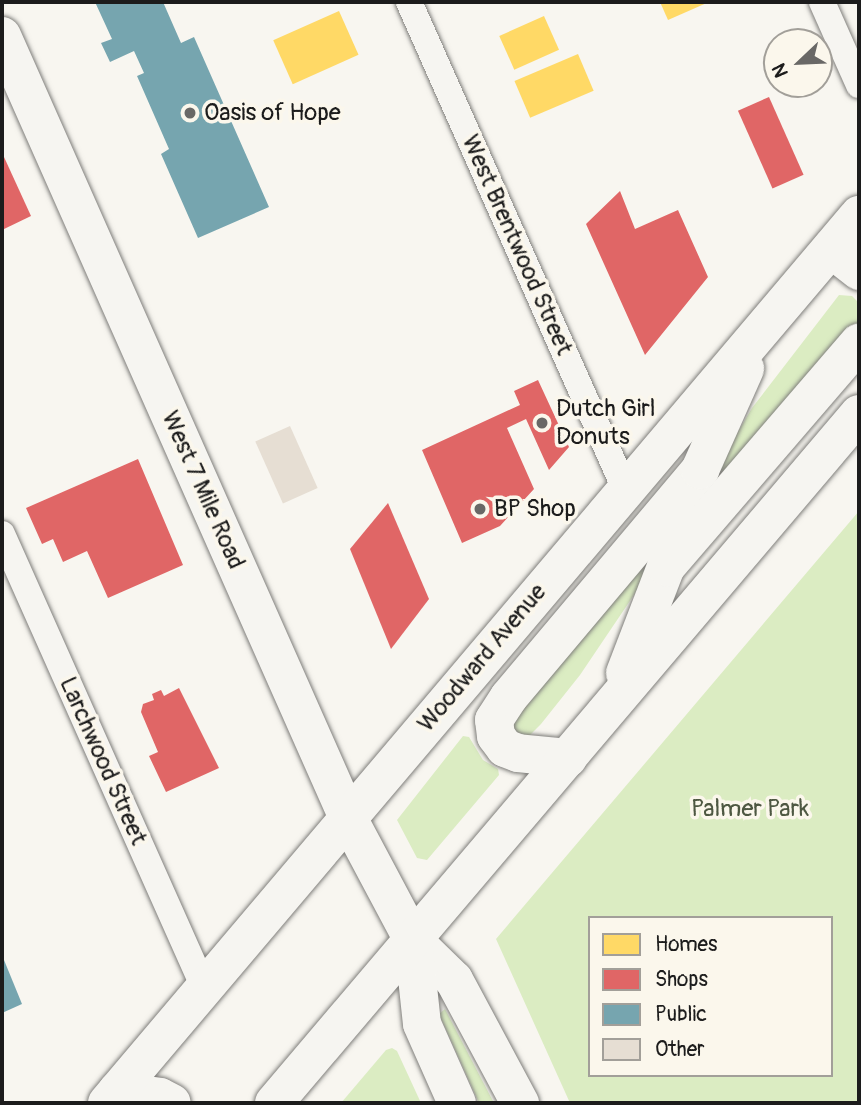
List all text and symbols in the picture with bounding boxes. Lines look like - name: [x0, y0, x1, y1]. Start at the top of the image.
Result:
- north arrow: [763, 28, 833, 98]
- text: N: [767, 60, 794, 81]
- place label: Oasis of Hope: [204, 99, 341, 127]
- marker: Oasis of Hope: [182, 105, 198, 121]
- street label: West Brentwood Street: [455, 130, 579, 360]
- place label: Dutch Girl Donuts: [556, 395, 655, 451]
- street label: West 7 Mile Road: [155, 407, 251, 573]
- marker: Dutch Girl Donuts: [534, 415, 550, 431]
- place label: BP Shop: [494, 495, 576, 523]
- marker: BP Shop: [472, 501, 488, 517]
- street label: Woodward Avenue: [412, 578, 552, 738]
- street label: Larchwood Street: [53, 673, 153, 849]
- park label: Palmer Park: [691, 795, 809, 823]
- legend: [588, 916, 833, 1077]
- text: Homes: [655, 931, 717, 958]
- text: Shops: [655, 966, 708, 993]
- text: Public: [655, 1001, 707, 1028]
- text: Other: [655, 1036, 705, 1063]

